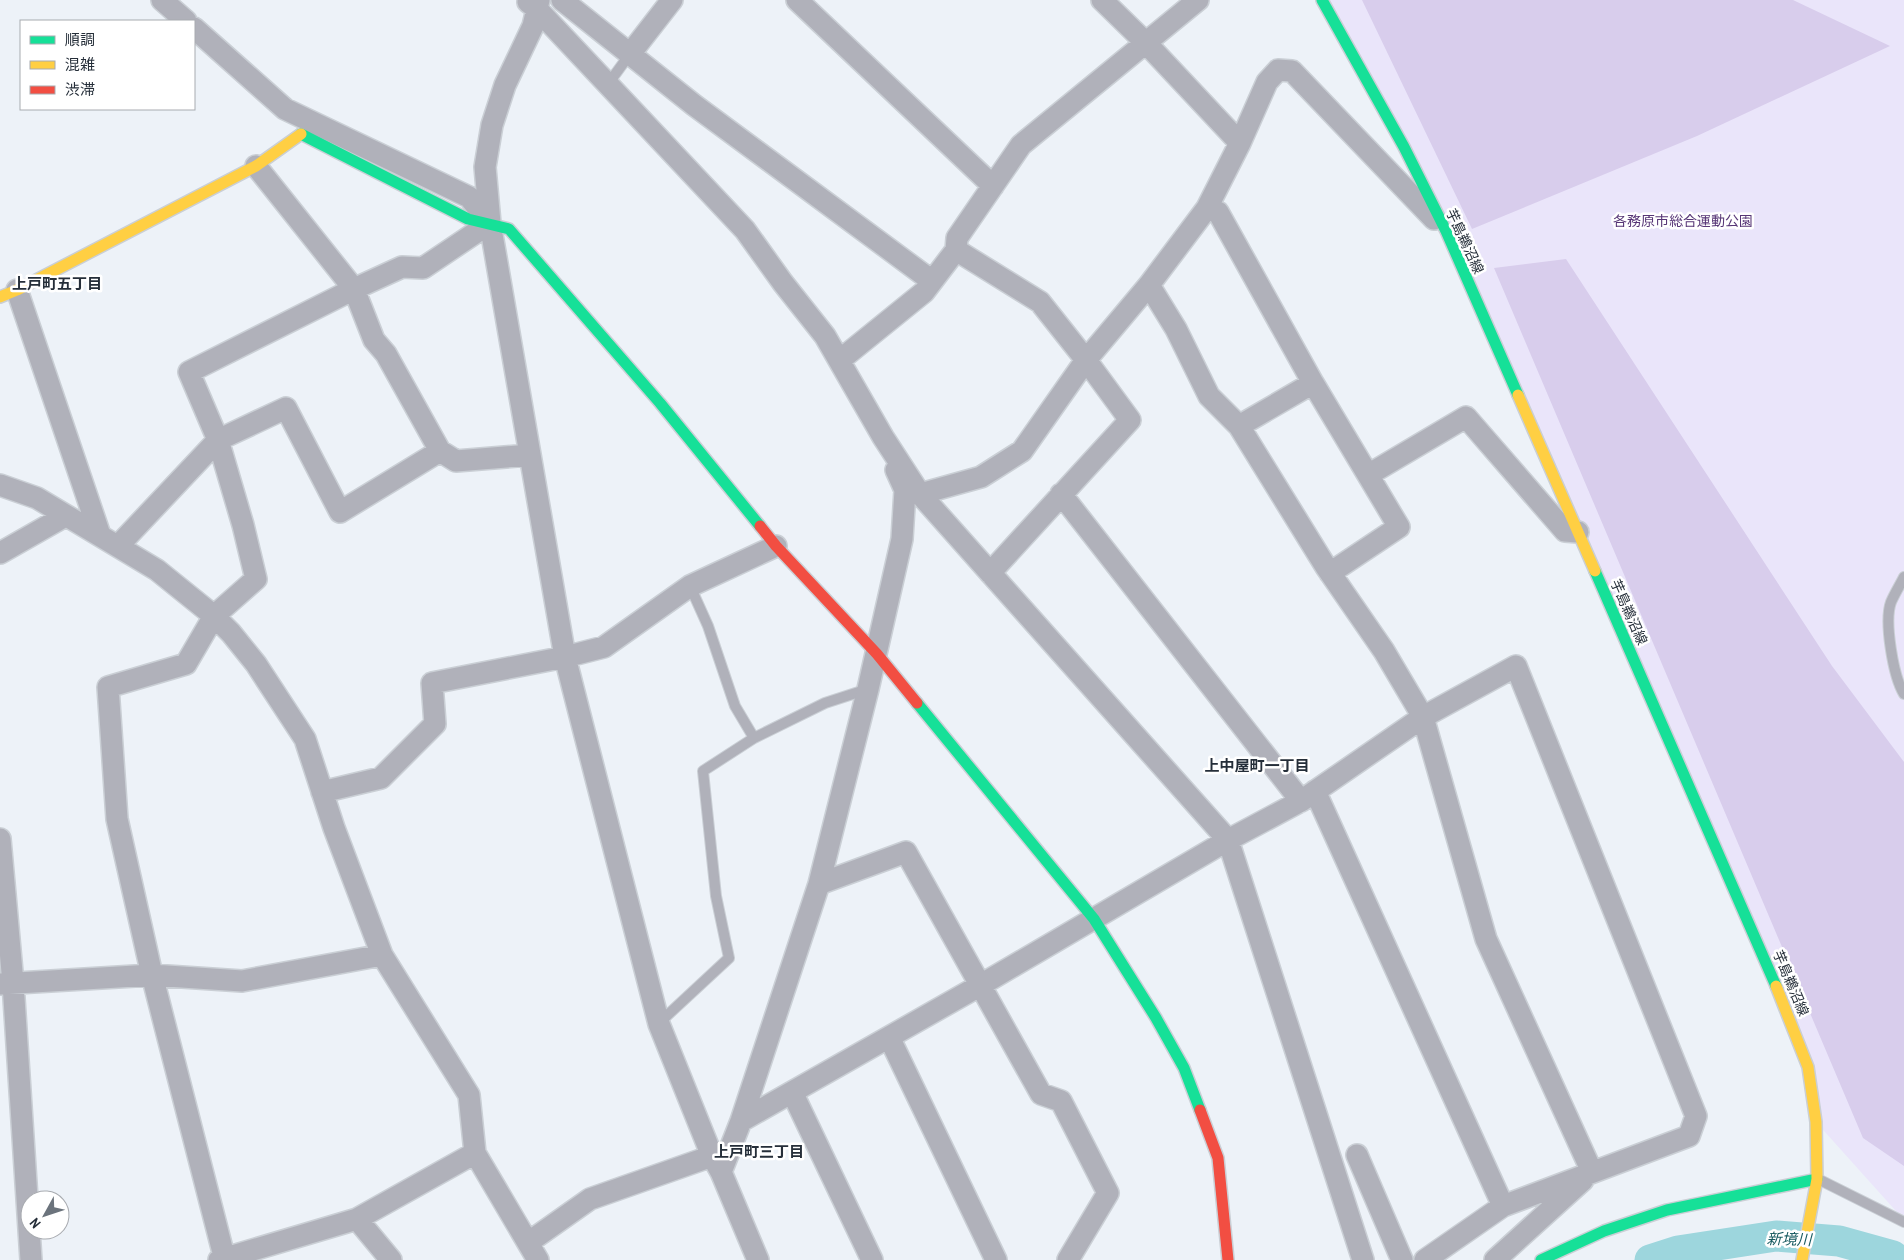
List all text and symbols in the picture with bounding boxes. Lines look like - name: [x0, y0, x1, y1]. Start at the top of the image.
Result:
- legend: [20, 20, 195, 110]
- text: 順調: [65, 29, 95, 50]
- text: 混雑: [65, 54, 95, 75]
- text: 渋滞: [65, 79, 95, 100]
- street label: 芋島鵜沼線: [1442, 205, 1488, 277]
- park label: 各務原市総合運動公園: [1613, 212, 1753, 230]
- district label: 上戸町五丁目: [12, 273, 102, 294]
- street label: 芋島鵜沼線: [1607, 576, 1651, 648]
- district label: 上中屋町一丁目: [1204, 755, 1310, 776]
- street label: 芋島鵜沼線: [1769, 947, 1813, 1019]
- district label: 上戸町三丁目: [714, 1141, 804, 1162]
- north arrow: [20, 1190, 70, 1240]
- text: N: [25, 1214, 45, 1232]
- water label: 新境川: [1766, 1228, 1814, 1250]

